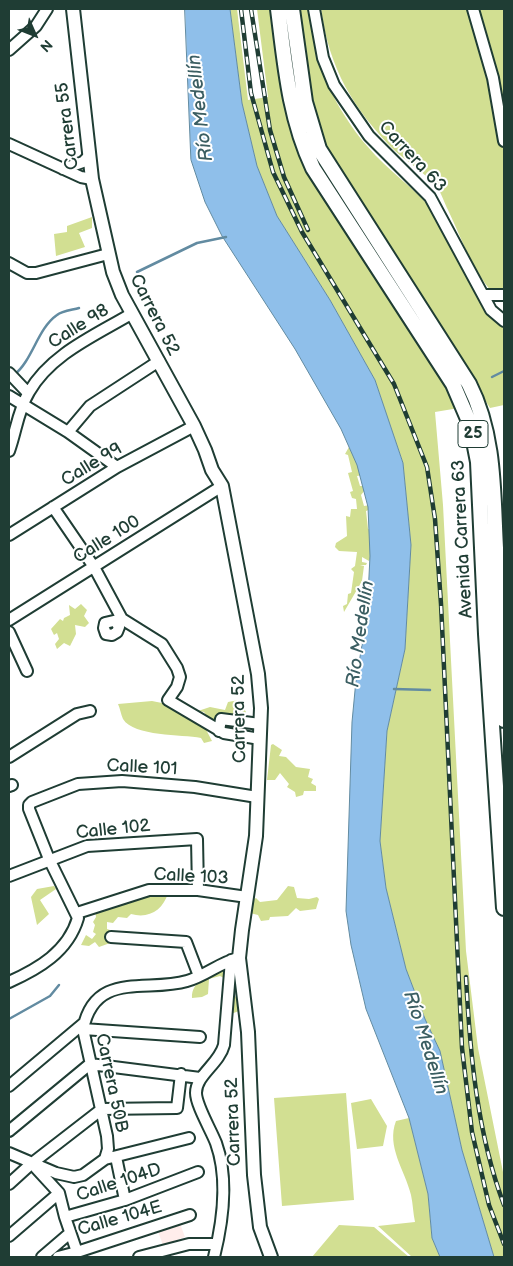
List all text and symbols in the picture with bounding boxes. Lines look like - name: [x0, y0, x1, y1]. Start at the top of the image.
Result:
- north arrow: [10, 10, 60, 60]
- text: N: [36, 36, 56, 55]
- water label: Río Medellín: [183, 53, 219, 163]
- street label: Carrera 55: [52, 81, 84, 171]
- street label: Carrera 63: [374, 117, 450, 197]
- street label: Carrera 52: [124, 271, 184, 359]
- street label: Calle 98: [45, 300, 113, 354]
- road number: 25: [458, 420, 488, 448]
- street label: Calle 99: [58, 438, 126, 492]
- street label: Avenida Carrera 63: [448, 459, 478, 619]
- street label: Calle 100: [70, 511, 144, 569]
- water label: Río Medellín: [342, 579, 380, 689]
- street label: Carrera 52: [228, 675, 252, 763]
- street label: Calle 101: [106, 755, 178, 781]
- street label: Calle 102: [75, 815, 151, 845]
- street label: Calle 103: [153, 864, 229, 890]
- water label: Río Medellín: [398, 988, 452, 1098]
- street label: Carrera 50B: [90, 1031, 132, 1135]
- street label: Carrera 52: [222, 1077, 246, 1167]
- street label: Calle 104D: [74, 1159, 164, 1207]
- street label: Calle 104E: [75, 1197, 165, 1241]

